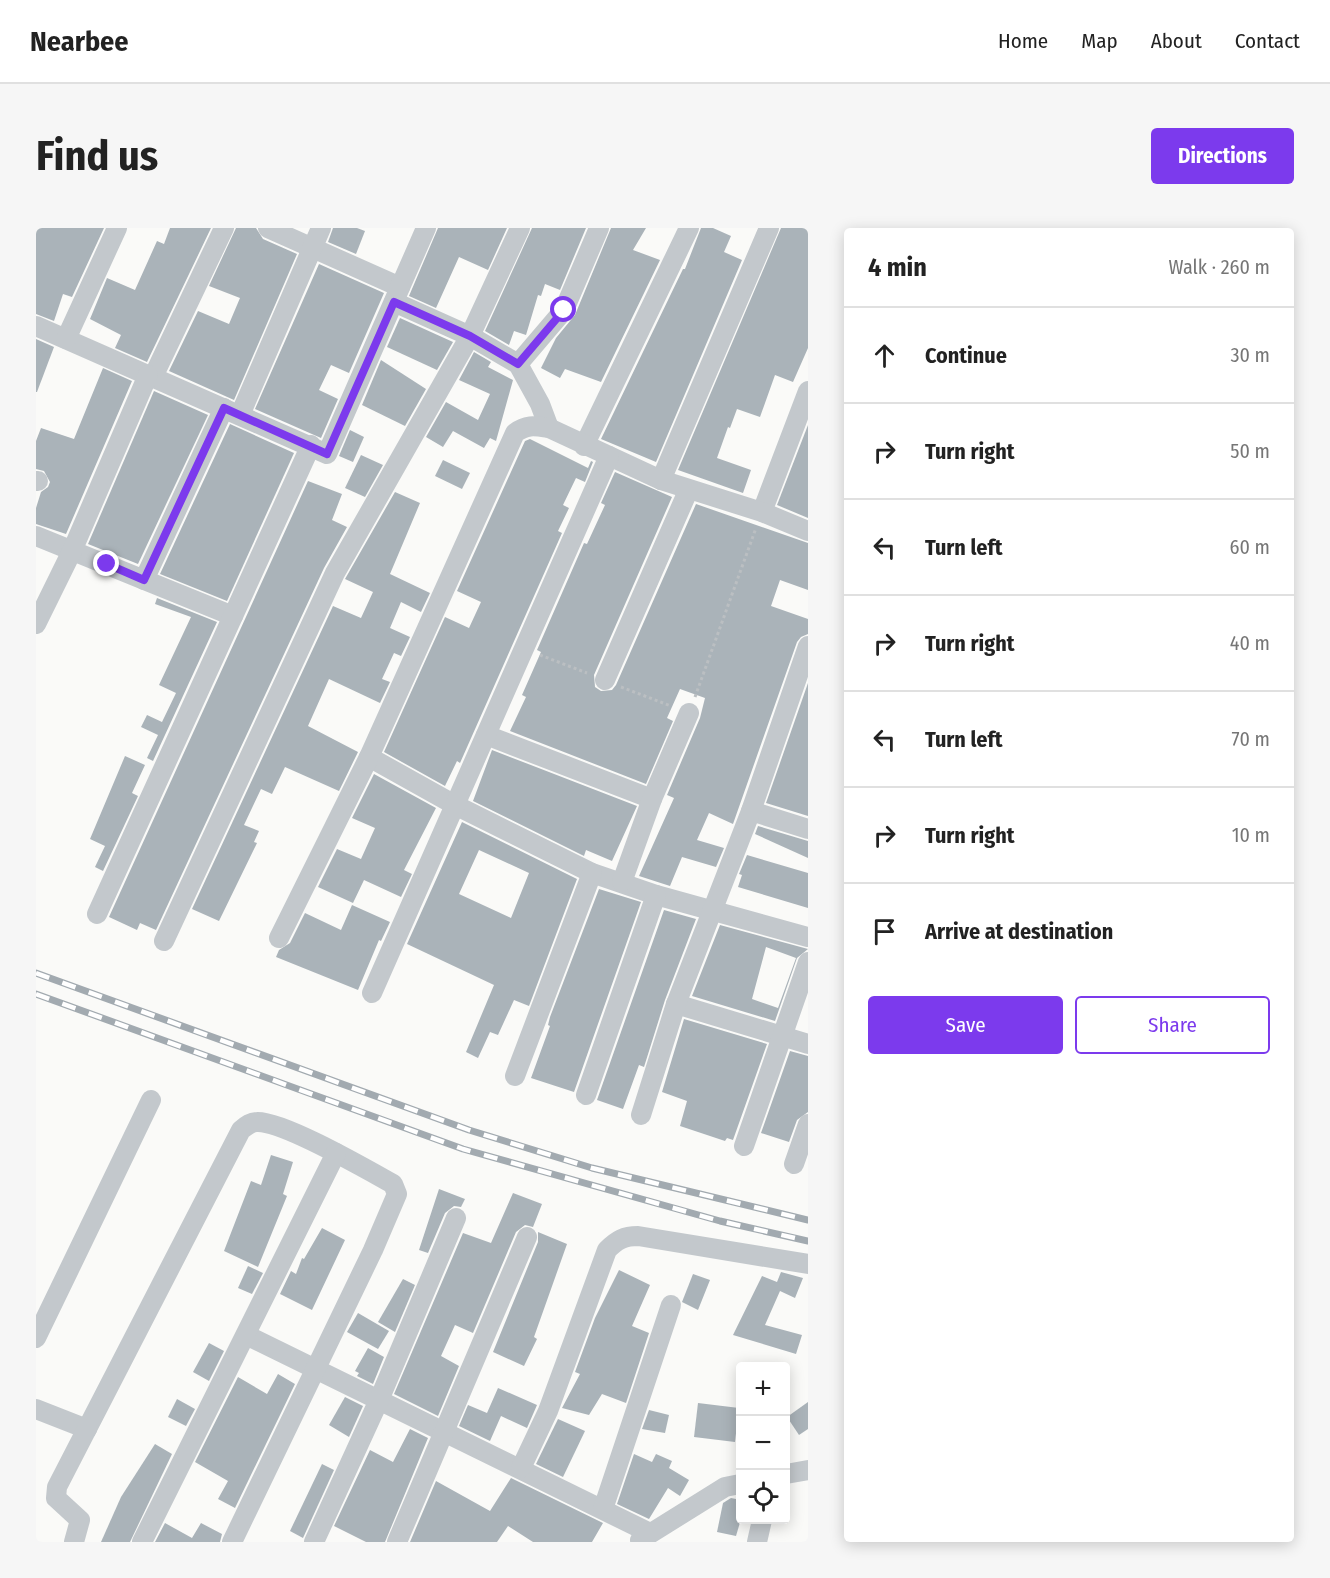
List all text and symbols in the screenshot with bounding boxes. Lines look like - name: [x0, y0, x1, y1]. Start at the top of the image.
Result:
- text: Nearbee: [30, 25, 129, 58]
- text: Home: [998, 28, 1048, 54]
- text: Map: [1081, 28, 1118, 54]
- text: About: [1151, 28, 1202, 54]
- text: Contact: [1235, 28, 1300, 54]
- button: Directions: [1151, 128, 1294, 184]
- text: Find us: [36, 131, 158, 181]
- text: 4 min: [868, 252, 927, 283]
- text: Walk · 260 m: [1169, 255, 1270, 279]
- route start: [550, 296, 576, 322]
- icon: ahead: [868, 339, 901, 372]
- text: Continue: [925, 342, 1007, 369]
- text: 30 m: [1230, 343, 1270, 367]
- icon: right: [868, 435, 901, 468]
- text: Turn right: [925, 438, 1014, 465]
- text: 50 m: [1230, 439, 1270, 463]
- icon: left: [868, 531, 901, 564]
- text: Turn left: [925, 534, 1003, 561]
- text: 60 m: [1230, 535, 1270, 559]
- route end: [93, 550, 119, 576]
- icon: right: [868, 627, 901, 660]
- text: Turn right: [925, 630, 1014, 657]
- text: 40 m: [1230, 631, 1270, 655]
- icon: left: [868, 723, 901, 756]
- text: Turn left: [925, 726, 1003, 753]
- text: 70 m: [1232, 727, 1270, 751]
- icon: right: [868, 819, 901, 852]
- text: Turn right: [925, 822, 1014, 849]
- text: 10 m: [1232, 823, 1270, 847]
- icon: arrive: [868, 915, 901, 948]
- text: Arrive at destination: [925, 918, 1113, 945]
- button: Save: [868, 996, 1063, 1054]
- button: Share: [1075, 996, 1270, 1054]
- map controls: [736, 1362, 790, 1524]
- button: +: [736, 1362, 790, 1416]
- button: −: [736, 1416, 790, 1470]
- button: locate: [736, 1470, 790, 1524]

